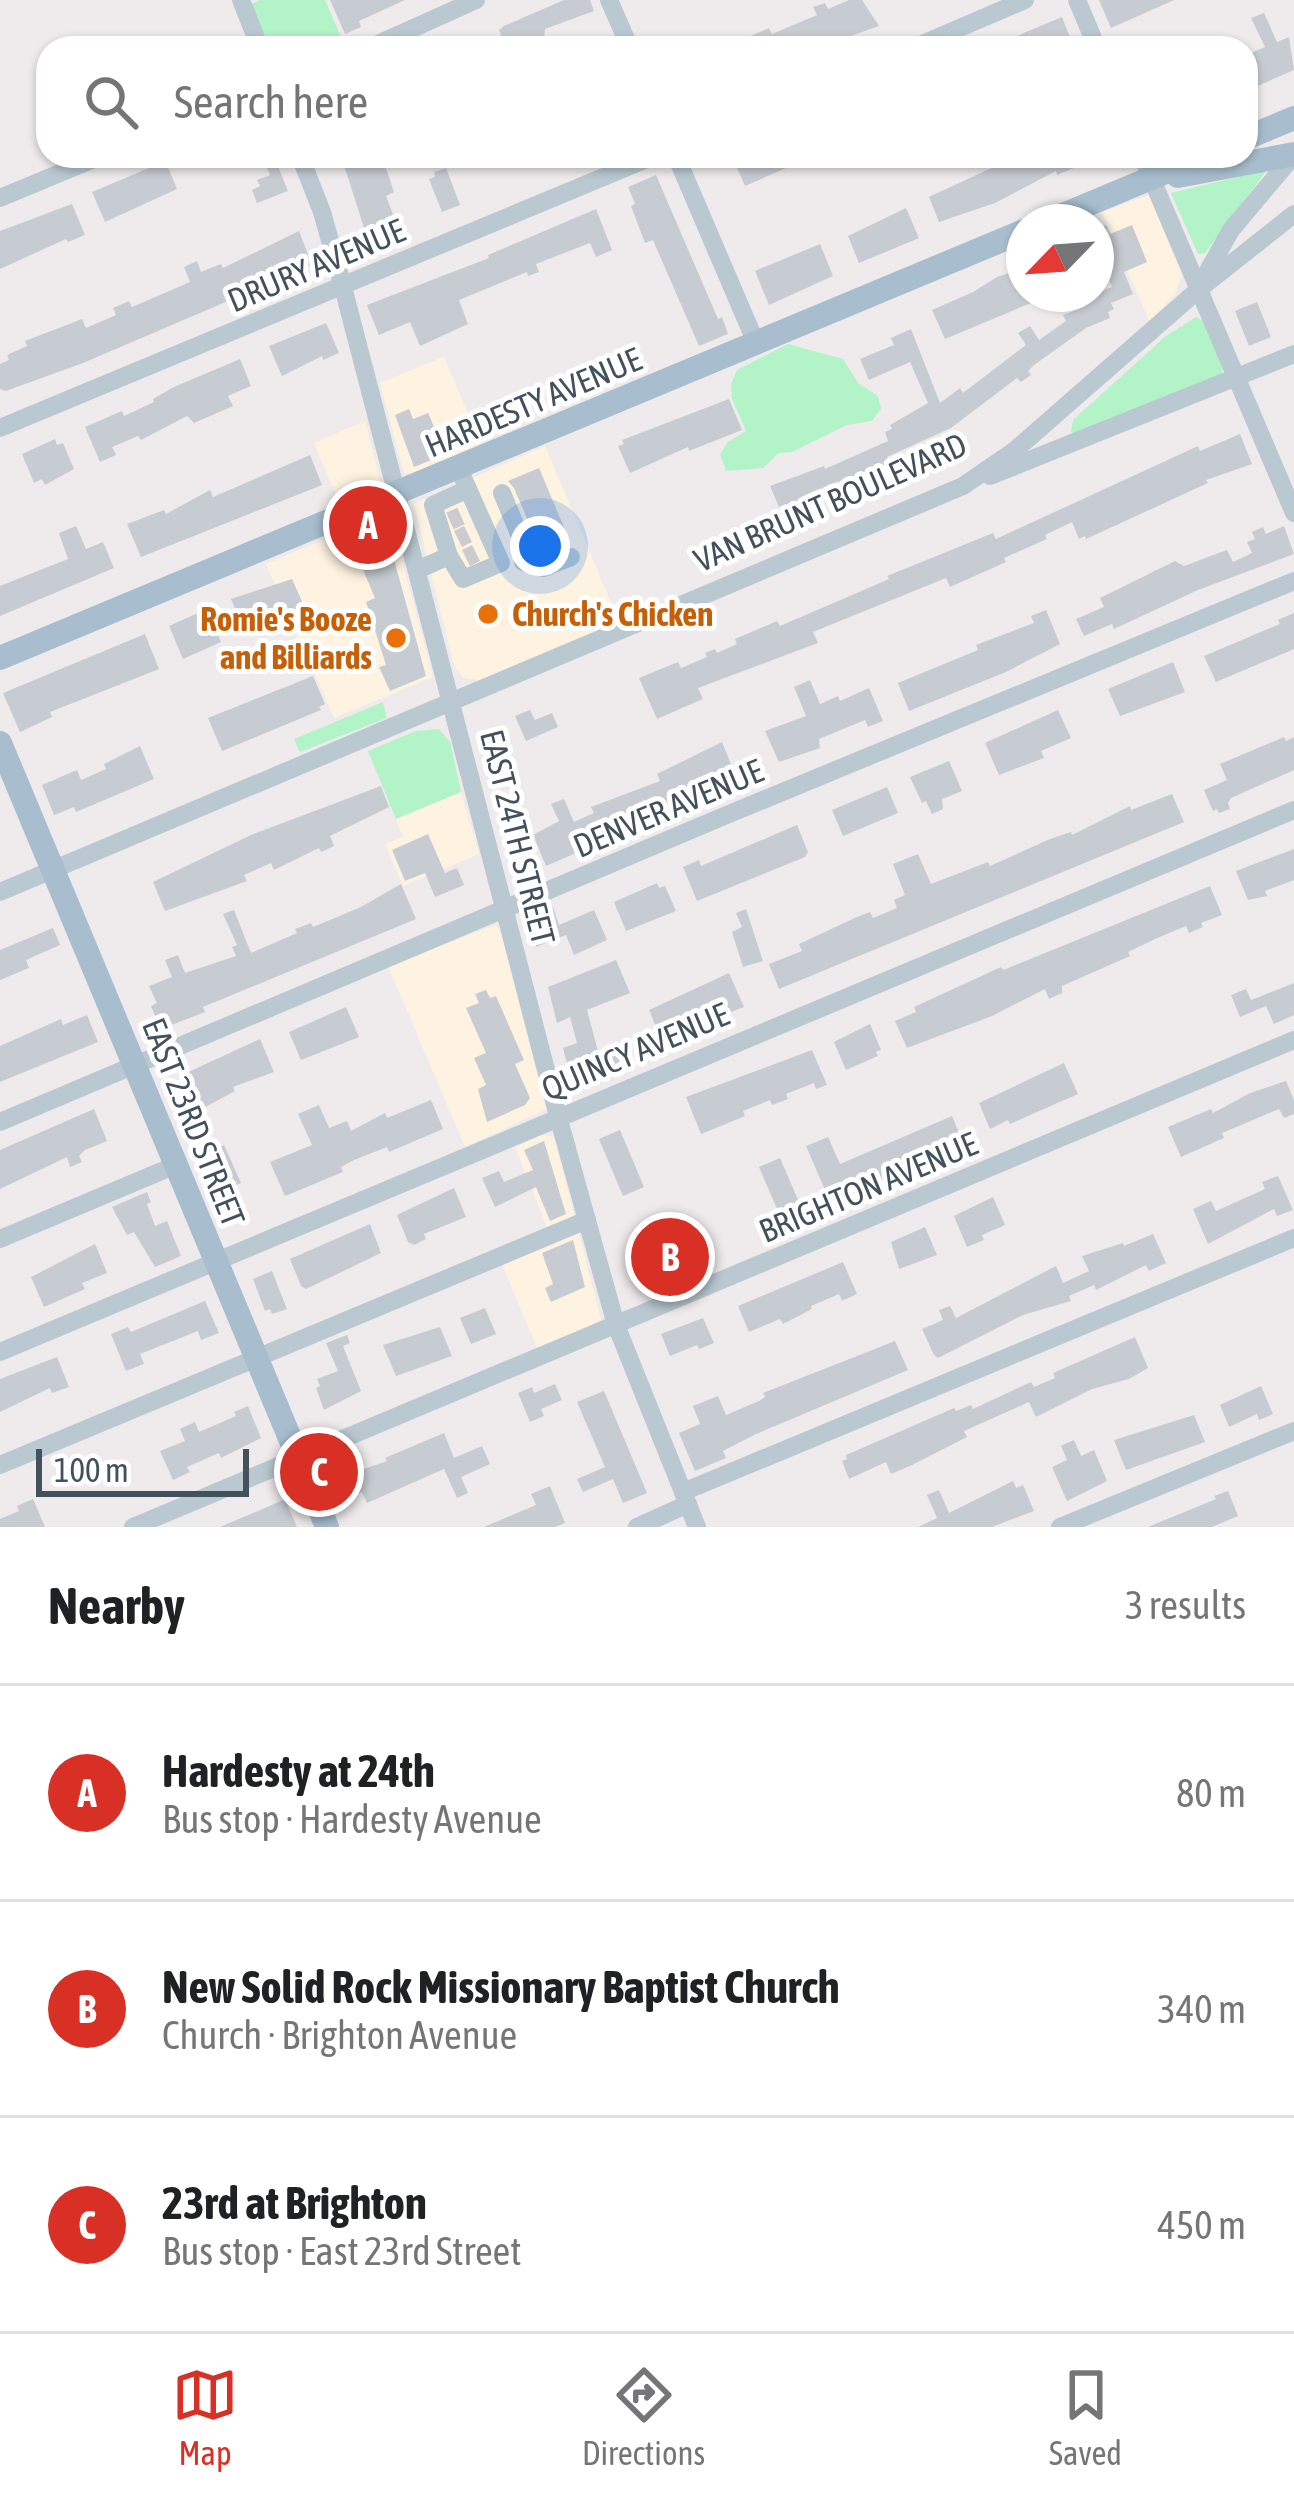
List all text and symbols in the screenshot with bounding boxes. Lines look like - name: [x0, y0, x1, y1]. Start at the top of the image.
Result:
- search box: [36, 36, 1258, 168]
- icon: search: [78, 69, 144, 135]
- text: Search here: [174, 76, 368, 128]
- north arrow: [1006, 204, 1114, 312]
- street label: DRURY AVENUE: [222, 211, 410, 319]
- street label: HARDESTY AVENUE: [419, 339, 647, 465]
- street label: VAN BRUNT BOULEVARD: [688, 425, 972, 579]
- pin: A: [329, 480, 407, 570]
- your location: [510, 516, 570, 576]
- place label: Church's Chicken: [512, 595, 713, 633]
- place label: Romie's Booze and Billiards: [200, 600, 372, 676]
- marker: Church's Chicken: [475, 601, 501, 627]
- marker: Romie's Booze and Billiards: [383, 625, 409, 651]
- street label: EAST 24TH STREET: [473, 726, 563, 949]
- street label: DENVER AVENUE: [568, 751, 768, 865]
- street label: QUINCY AVENUE: [536, 995, 734, 1107]
- street label: EAST 23RD STREET: [135, 1012, 253, 1232]
- street label: BRIGHTON AVENUE: [753, 1124, 983, 1250]
- pin: B: [631, 1212, 709, 1302]
- pin: C: [280, 1427, 358, 1517]
- scale bar: [36, 1443, 249, 1496]
- text: 100 m: [54, 1451, 129, 1489]
- text: Nearby: [48, 1576, 185, 1635]
- text: 3 results: [1125, 1583, 1246, 1627]
- text: Hardesty at 24th: [162, 1745, 435, 1797]
- text: A: [77, 1771, 97, 1815]
- text: 80 m: [1176, 1771, 1246, 1815]
- text: Bus stop · Hardesty Avenue: [162, 1797, 542, 1841]
- text: New Solid Rock Missionary Baptist Church: [162, 1961, 840, 2013]
- text: B: [78, 1987, 96, 2031]
- text: 340 m: [1158, 1987, 1246, 2031]
- text: Church · Brighton Avenue: [162, 2013, 517, 2057]
- text: 23rd at Brighton: [162, 2177, 427, 2229]
- text: C: [78, 2203, 96, 2247]
- text: 450 m: [1158, 2203, 1246, 2247]
- text: Bus stop · East 23rd Street: [162, 2229, 522, 2273]
- tab: Map: [172, 2362, 238, 2472]
- tab: Directions: [582, 2362, 705, 2472]
- tab: Saved: [1049, 2362, 1122, 2472]

